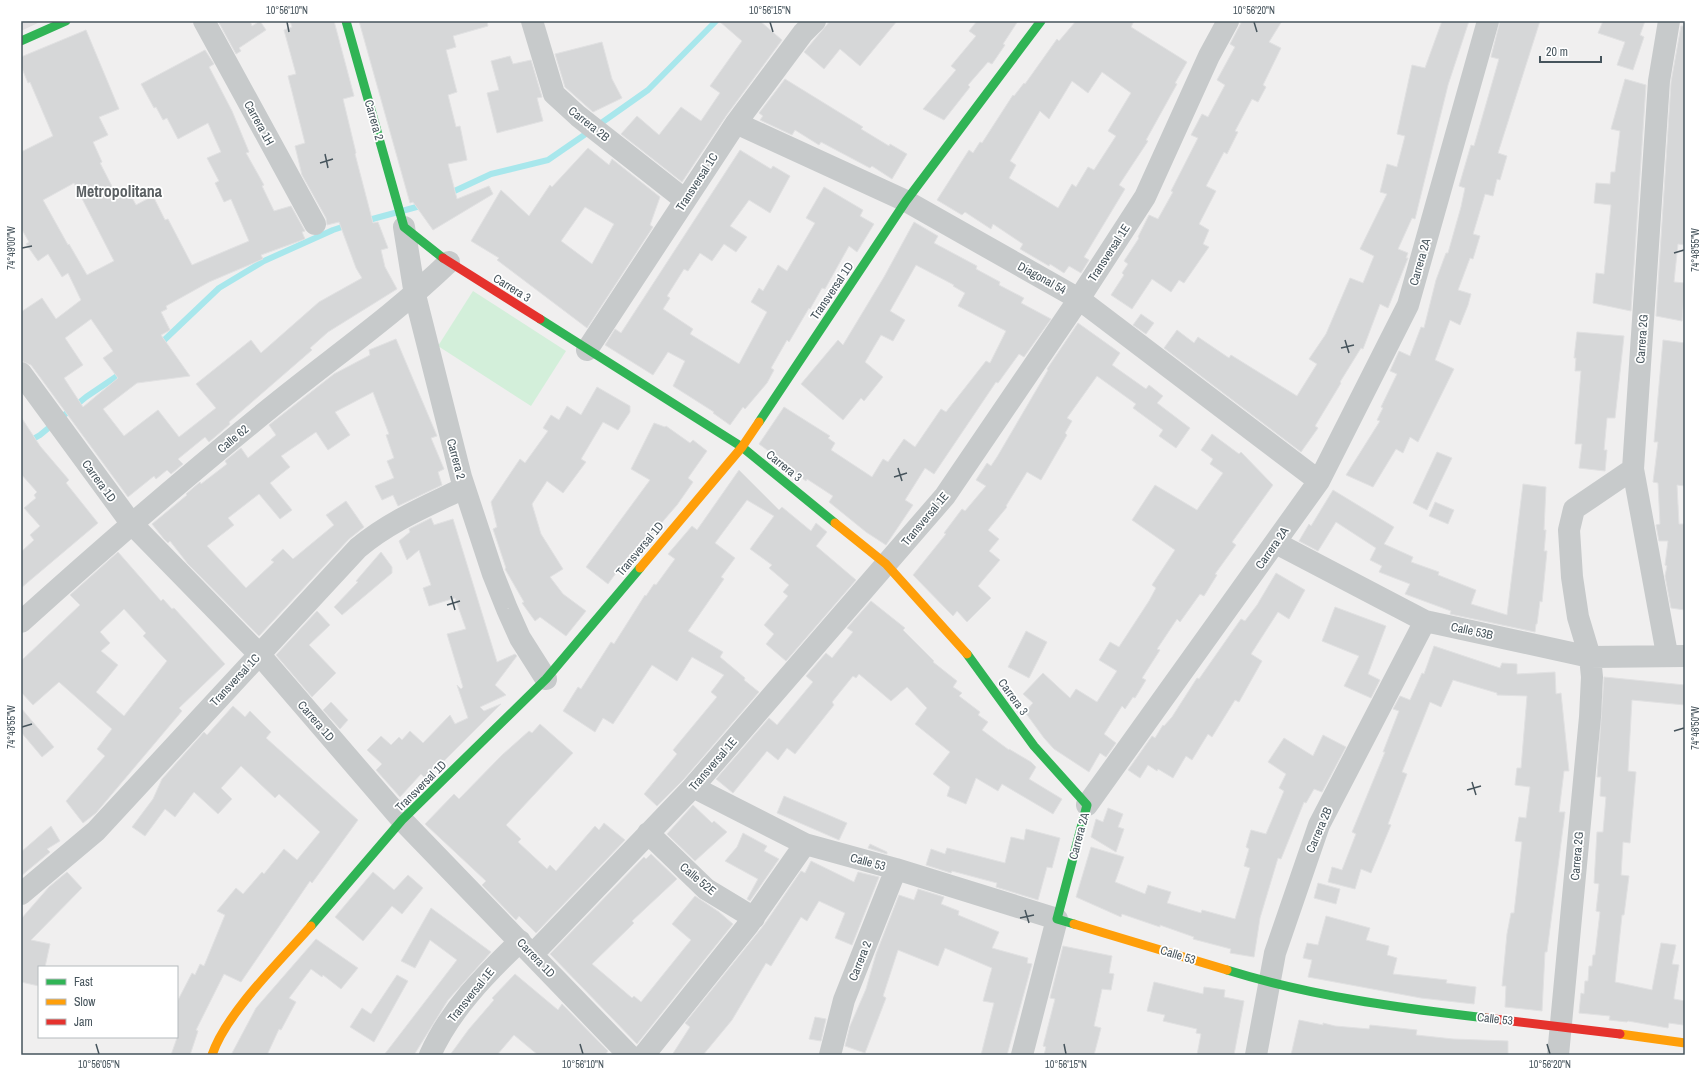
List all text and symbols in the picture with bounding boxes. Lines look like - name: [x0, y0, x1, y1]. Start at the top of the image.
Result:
- text: 10°56'10"N: [266, 4, 308, 17]
- text: 10°56'15"N: [749, 4, 791, 17]
- text: 10°56'20"N: [1233, 4, 1275, 17]
- scale bar: [1540, 38, 1601, 64]
- text: 20 m: [1546, 44, 1568, 60]
- street label: Carrera 1H: [240, 98, 278, 148]
- street label: Carrera 2: [361, 98, 387, 142]
- street label: Carrera 2B: [565, 103, 613, 145]
- street label: Transversal 1C: [672, 150, 722, 214]
- district label: Metropolitana: [76, 180, 163, 202]
- street label: Transversal 1E: [1084, 221, 1134, 285]
- text: 74°49'00"W: [5, 226, 18, 270]
- text: 74°48'55"W: [1689, 228, 1702, 272]
- street label: Carrera 2A: [1406, 236, 1434, 287]
- street label: Diagonal 54: [1015, 258, 1070, 298]
- street label: Transversal 1D: [807, 259, 857, 323]
- street label: Carrera 3: [490, 270, 534, 306]
- street label: Carrera 2G: [1632, 314, 1652, 364]
- street label: Calle 62: [214, 421, 252, 457]
- street label: Carrera 2: [443, 437, 469, 481]
- street label: Carrera 3: [763, 447, 805, 485]
- street label: Carrera 1D: [78, 457, 120, 505]
- street label: Transversal 1E: [898, 489, 952, 549]
- street label: Transversal 1D: [613, 518, 667, 580]
- street label: Carrera 2A: [1252, 523, 1293, 572]
- street label: Calle 53B: [1449, 619, 1495, 643]
- street label: Transversal 1C: [207, 650, 263, 710]
- street label: Carrera 3: [994, 675, 1032, 719]
- street label: Carrera 1D: [294, 697, 338, 745]
- text: 74°48'55"W: [5, 705, 18, 749]
- text: 74°48'50"W: [1689, 706, 1702, 750]
- street label: Transversal 1E: [685, 734, 741, 794]
- street label: Transversal 1D: [392, 757, 450, 815]
- street label: Carrera 2B: [1302, 804, 1336, 855]
- street label: Carrera 2A: [1065, 810, 1093, 861]
- street label: Carrera 2G: [1567, 831, 1587, 881]
- street label: Calle 53: [848, 850, 888, 874]
- street label: Calle 52E: [677, 859, 719, 899]
- street label: Carrera 1D: [513, 935, 559, 981]
- street label: Carrera 2: [845, 939, 875, 983]
- street label: Calle 53: [1158, 942, 1198, 968]
- street label: Transversal 1E: [444, 964, 498, 1026]
- legend: [38, 966, 178, 1038]
- text: Fast: [74, 974, 93, 990]
- text: Slow: [74, 994, 96, 1010]
- street label: Calle 53: [1476, 1009, 1514, 1029]
- text: Jam: [74, 1014, 93, 1030]
- text: 10°56'05"N: [78, 1058, 120, 1071]
- text: 10°56'10"N: [562, 1058, 604, 1071]
- text: 10°56'15"N: [1045, 1058, 1087, 1071]
- text: 10°56'20"N: [1529, 1058, 1571, 1071]

